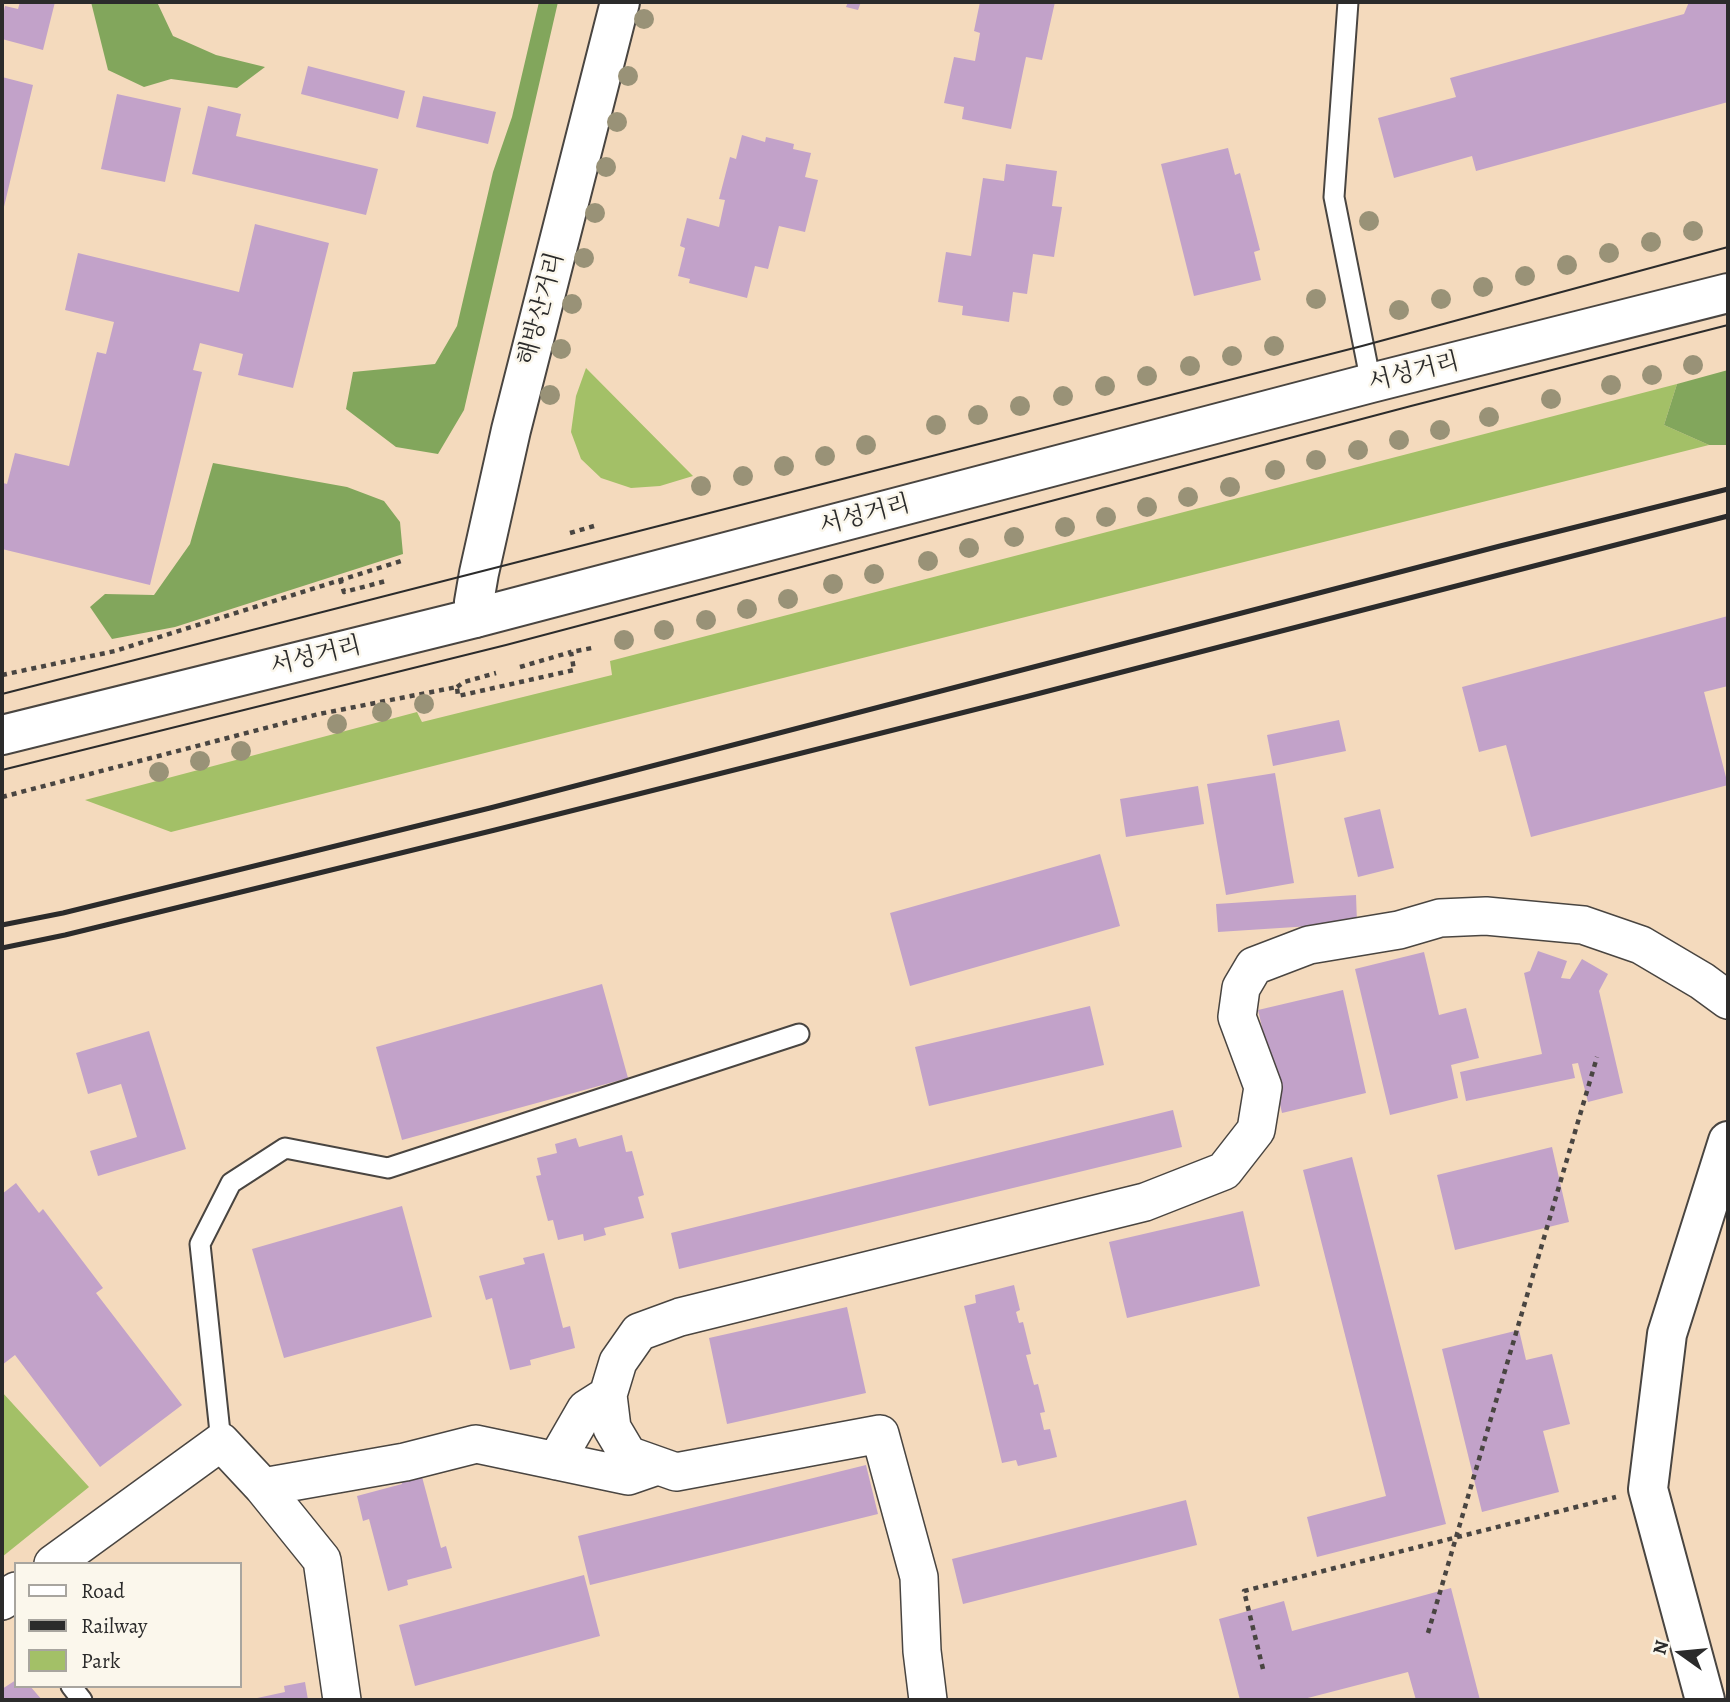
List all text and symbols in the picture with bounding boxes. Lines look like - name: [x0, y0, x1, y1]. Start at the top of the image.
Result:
- street label: 해방산거리: [513, 249, 571, 369]
- street label: 서성거리: [1366, 348, 1462, 398]
- street label: 서성거리: [816, 490, 914, 542]
- street label: 서성거리: [268, 632, 364, 682]
- legend: [14, 1562, 242, 1688]
- text: Road: [81, 1577, 125, 1605]
- text: Railway: [81, 1612, 147, 1640]
- north arrow: [1646, 1618, 1716, 1688]
- text: N: [1646, 1638, 1675, 1658]
- text: Park: [81, 1647, 120, 1675]

